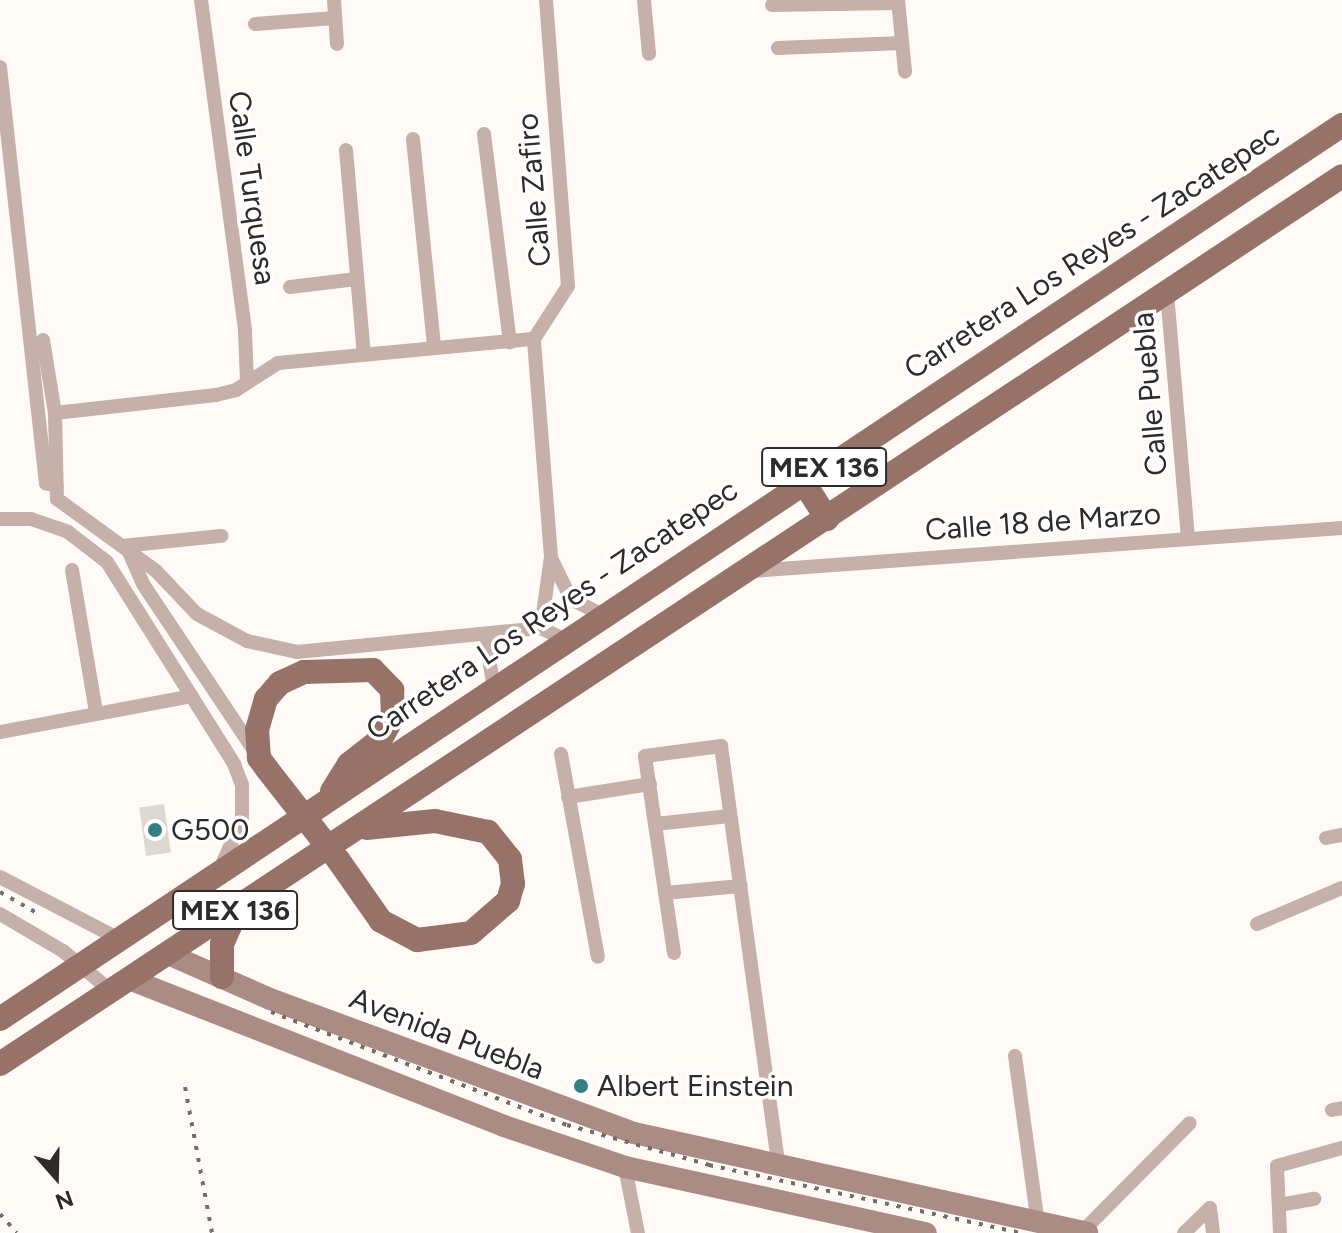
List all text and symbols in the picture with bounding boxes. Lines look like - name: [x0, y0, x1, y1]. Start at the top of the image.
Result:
- street label: Calle Turquesa: [221, 89, 283, 287]
- street label: Calle Zafiro: [509, 112, 559, 268]
- street label: Carretera Los Reyes - Zacatepec: [898, 117, 1286, 387]
- street label: Calle Puebla: [1125, 311, 1175, 477]
- road number: MEX 136: [760, 443, 888, 491]
- street label: Carretera Los Reyes - Zacatepec: [359, 472, 745, 748]
- street label: Calle 18 de Marzo: [924, 496, 1162, 548]
- place label: G500: [171, 812, 250, 848]
- marker: G500: [146, 821, 164, 839]
- road number: MEX 136: [171, 886, 299, 934]
- street label: Avenida Puebla: [345, 980, 549, 1088]
- place label: Albert Einstein: [597, 1068, 794, 1104]
- marker: Albert Einstein: [572, 1077, 590, 1095]
- north arrow: [16, 1137, 96, 1217]
- text: N: [52, 1184, 77, 1216]

